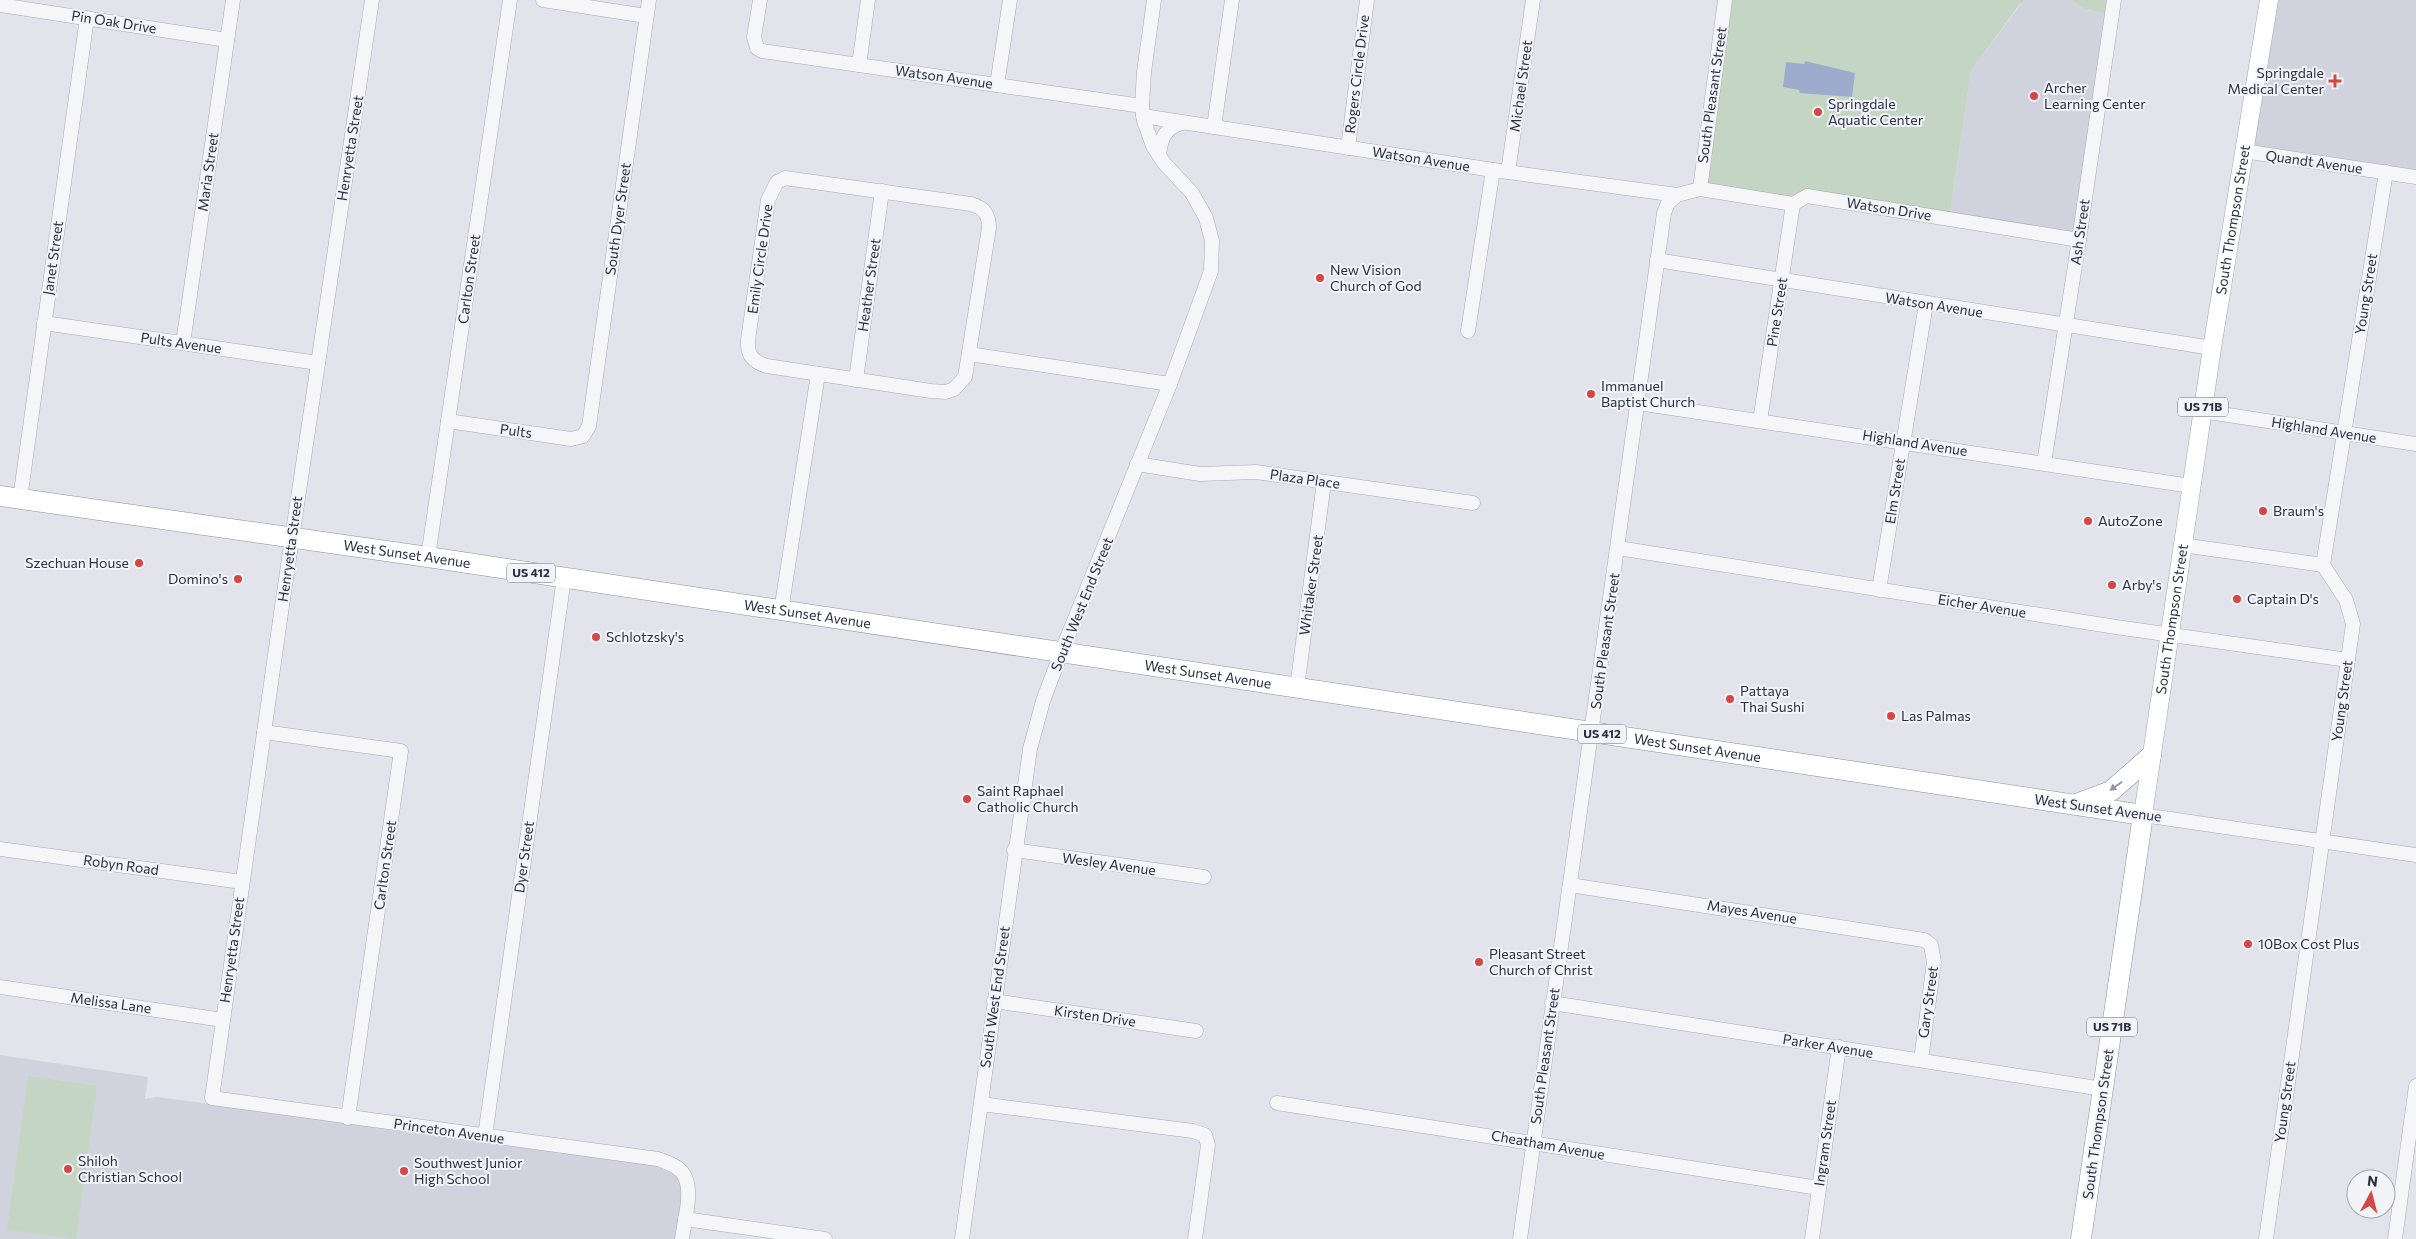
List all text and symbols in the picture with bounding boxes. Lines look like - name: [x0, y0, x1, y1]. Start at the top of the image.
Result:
- street label: Pin Oak Drive: [70, 6, 158, 37]
- street label: Rogers Circle Drive: [1341, 14, 1372, 134]
- street label: South Pleasant Street: [1694, 25, 1730, 164]
- street label: Michael Street: [1506, 39, 1535, 133]
- street label: Watson Avenue: [894, 61, 994, 92]
- place label: Springdale Medical Center: [2227, 64, 2324, 97]
- marker: Springdale Medical Center: [2328, 74, 2342, 88]
- place label: Archer Learning Center: [2044, 79, 2146, 112]
- marker: Archer Learning Center: [2028, 90, 2040, 102]
- street label: Henryetta Street: [333, 94, 366, 202]
- place label: Springdale Aquatic Center: [1828, 95, 1924, 128]
- marker: Springdale Aquatic Center: [1812, 106, 1824, 118]
- street label: Maria Street: [194, 131, 221, 212]
- street label: Watson Avenue: [1371, 142, 1471, 175]
- street label: South Thompson Street: [2212, 143, 2253, 296]
- street label: Quandt Avenue: [2264, 146, 2364, 177]
- street label: South Dyer Street: [601, 161, 634, 276]
- street label: Watson Drive: [1845, 193, 1933, 224]
- street label: Ash Street: [2066, 198, 2093, 266]
- street label: Emily Circle Drive: [743, 203, 776, 315]
- street label: Janet Street: [39, 220, 66, 296]
- street label: Carlton Street: [454, 233, 483, 325]
- street label: Heather Street: [854, 237, 884, 333]
- street label: Young Street: [2351, 252, 2380, 336]
- place label: New Vision Church of God: [1330, 261, 1422, 294]
- marker: New Vision Church of God: [1314, 272, 1326, 284]
- street label: Pine Street: [1763, 276, 1790, 348]
- street label: Watson Avenue: [1884, 288, 1984, 321]
- street label: Pults Avenue: [139, 328, 223, 357]
- place label: Immanuel Baptist Church: [1601, 377, 1695, 410]
- marker: Immanuel Baptist Church: [1585, 388, 1597, 400]
- road number: US 71B: [2178, 398, 2228, 417]
- street label: Highland Avenue: [2270, 413, 2378, 446]
- street label: Pults: [499, 420, 533, 441]
- street label: Highland Avenue: [1861, 426, 1969, 459]
- street label: Elm Street: [1881, 457, 1908, 525]
- street label: Plaza Place: [1269, 465, 1341, 492]
- street label: Henryetta Street: [274, 495, 305, 603]
- place label: Braum's: [2273, 502, 2324, 519]
- marker: Braum's: [2257, 505, 2269, 517]
- place label: AutoZone: [2098, 512, 2163, 529]
- marker: AutoZone: [2082, 515, 2094, 527]
- street label: Whitaker Street: [1295, 533, 1326, 636]
- street label: South West End Street: [1047, 534, 1116, 673]
- street label: West Sunset Avenue: [342, 536, 472, 571]
- street label: South Thompson Street: [2152, 543, 2191, 695]
- place label: Szechuan House: [25, 554, 129, 571]
- marker: Szechuan House: [133, 557, 145, 569]
- road number: US 412: [507, 564, 555, 582]
- place label: Domino's: [168, 570, 228, 587]
- street label: South Pleasant Street: [1587, 571, 1623, 710]
- marker: Domino's: [232, 573, 244, 585]
- place label: Arby's: [2122, 576, 2162, 593]
- marker: Arby's: [2106, 579, 2118, 591]
- street label: Eicher Avenue: [1937, 590, 2027, 621]
- place label: Captain D's: [2247, 590, 2319, 607]
- marker: Captain D's: [2231, 593, 2243, 605]
- street label: West Sunset Avenue: [743, 596, 872, 632]
- place label: Schlotzsky's: [606, 628, 684, 645]
- marker: Schlotzsky's: [590, 631, 602, 643]
- street label: West Sunset Avenue: [1143, 656, 1273, 692]
- street label: Young Street: [2327, 659, 2356, 743]
- place label: Pattaya Thai Sushi: [1740, 682, 1805, 715]
- marker: Pattaya Thai Sushi: [1724, 693, 1736, 705]
- place label: Las Palmas: [1901, 707, 1971, 724]
- marker: Las Palmas: [1885, 710, 1897, 722]
- road number: US 412: [1578, 724, 1626, 744]
- street label: West Sunset Avenue: [1633, 730, 1762, 765]
- one-way arrow: [2110, 781, 2123, 791]
- place label: Saint Raphael Catholic Church: [977, 782, 1079, 815]
- street label: West Sunset Avenue: [2033, 790, 2163, 825]
- marker: Saint Raphael Catholic Church: [961, 793, 973, 805]
- street label: Carlton Street: [370, 819, 399, 911]
- street label: Dyer Street: [510, 820, 537, 894]
- street label: Wesley Avenue: [1061, 849, 1157, 878]
- street label: Robyn Road: [82, 851, 160, 878]
- street label: Henryetta Street: [216, 896, 247, 1004]
- street label: Mayes Avenue: [1706, 896, 1798, 927]
- street label: South West End Street: [976, 925, 1013, 1069]
- place label: 10Box Cost Plus: [2258, 935, 2359, 952]
- marker: 10Box Cost Plus: [2242, 938, 2254, 950]
- place label: Pleasant Street Church of Christ: [1489, 945, 1593, 978]
- marker: Pleasant Street Church of Christ: [1473, 956, 1485, 968]
- street label: Gary Street: [1914, 965, 1941, 1039]
- street label: South Pleasant Street: [1527, 986, 1563, 1125]
- street label: Melissa Lane: [70, 988, 153, 1017]
- street label: Kirsten Drive: [1053, 1001, 1137, 1030]
- road number: US 71B: [2087, 1018, 2137, 1036]
- street label: Parker Avenue: [1782, 1030, 1875, 1061]
- street label: South Thompson Street: [2079, 1047, 2117, 1200]
- street label: Young Street: [2270, 1060, 2299, 1144]
- street label: Ingram Street: [1810, 1099, 1839, 1187]
- street label: Princeton Avenue: [393, 1114, 506, 1147]
- street label: Cheatham Avenue: [1490, 1126, 1606, 1163]
- place label: Shiloh Christian School: [78, 1152, 182, 1185]
- place label: Southwest Junior High School: [414, 1154, 523, 1187]
- marker: Shiloh Christian School: [62, 1163, 74, 1175]
- marker: Southwest Junior High School: [398, 1165, 410, 1177]
- north arrow: [2346, 1169, 2396, 1219]
- text: N: [2366, 1172, 2379, 1190]

